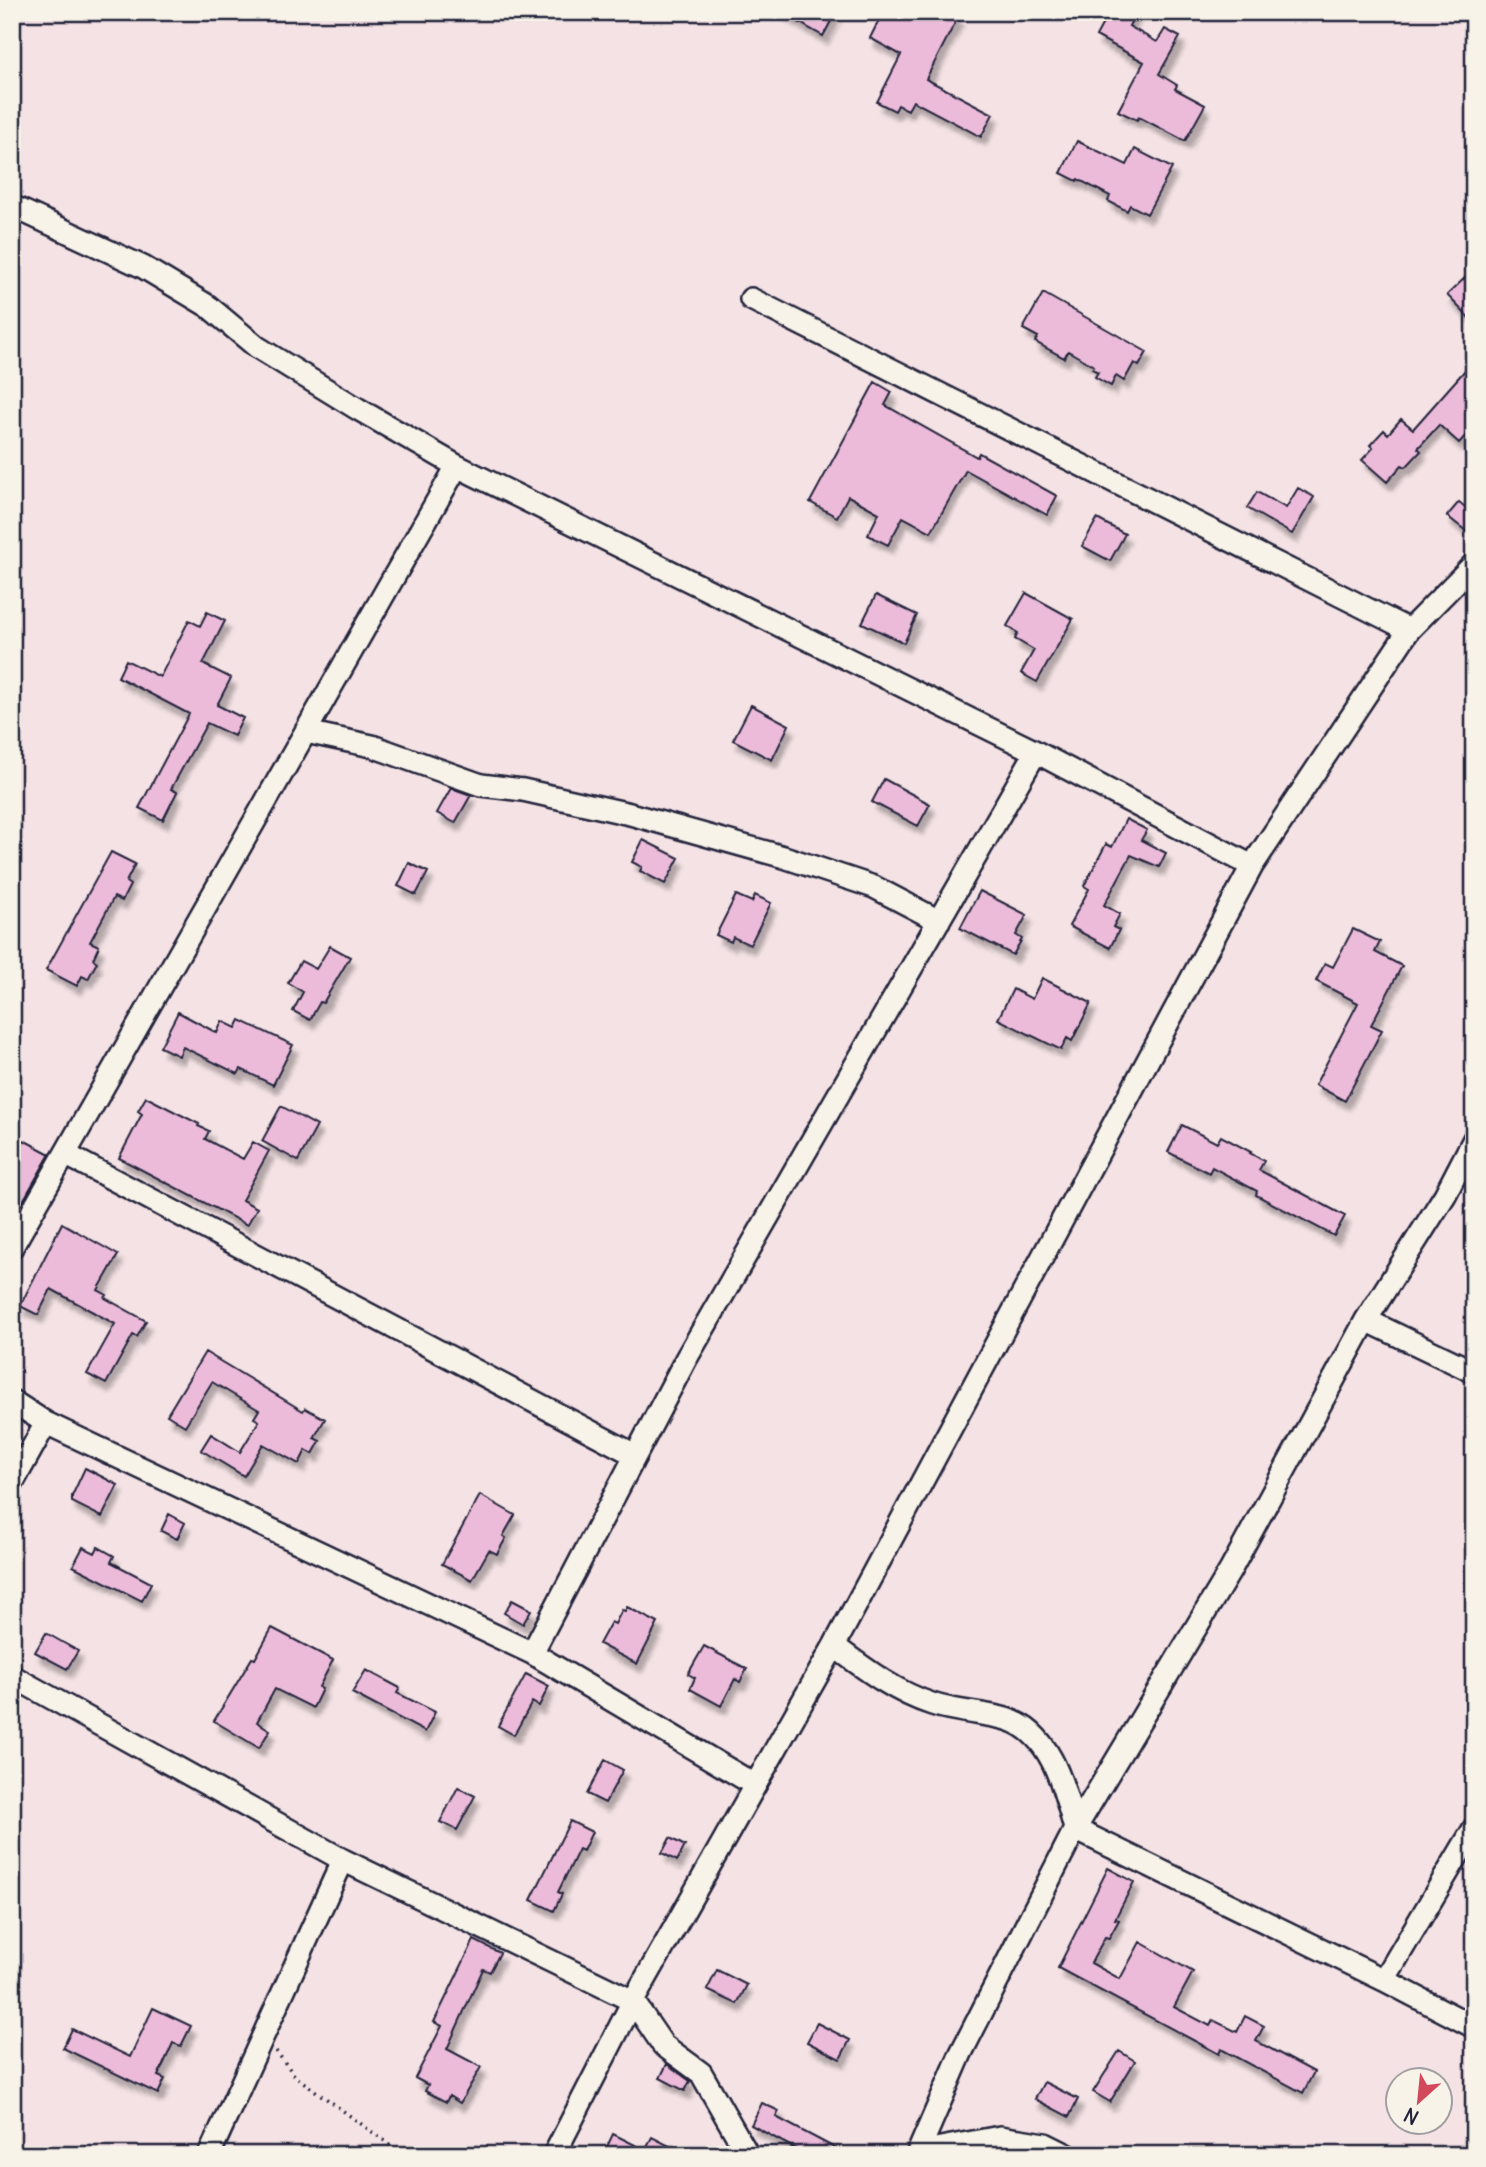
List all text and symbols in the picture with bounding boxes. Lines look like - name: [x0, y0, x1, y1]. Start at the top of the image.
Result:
- north arrow: [1384, 2066, 1454, 2136]
- text: N: [1400, 2102, 1423, 2130]

